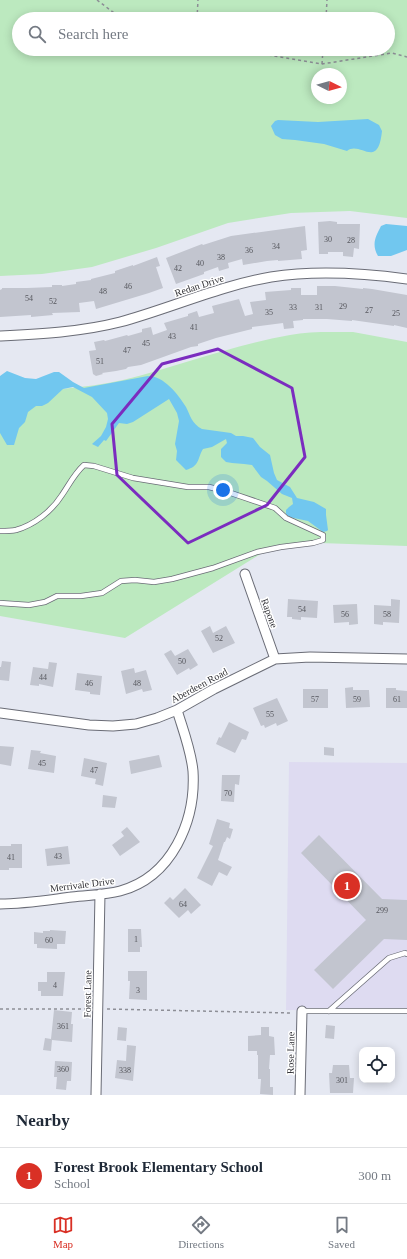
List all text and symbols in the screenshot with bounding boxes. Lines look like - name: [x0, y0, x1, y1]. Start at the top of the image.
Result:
- search box: [12, 12, 395, 56]
- icon: search: [26, 23, 48, 45]
- text: Search here: [58, 26, 128, 42]
- north arrow: [311, 68, 347, 104]
- house number: 30: [324, 235, 332, 244]
- house number: 28: [347, 236, 355, 245]
- house number: 34: [272, 242, 280, 251]
- house number: 36: [245, 246, 253, 255]
- house number: 38: [217, 253, 225, 262]
- house number: 40: [196, 259, 204, 268]
- house number: 42: [174, 264, 182, 273]
- street label: Redan Drive: [173, 272, 226, 299]
- house number: 46: [124, 282, 132, 291]
- house number: 48: [99, 287, 107, 296]
- house number: 54: [25, 294, 33, 303]
- house number: 52: [49, 297, 57, 306]
- house number: 29: [339, 302, 347, 311]
- house number: 33: [289, 303, 297, 312]
- house number: 31: [315, 303, 323, 312]
- house number: 27: [365, 306, 373, 315]
- house number: 35: [265, 308, 273, 317]
- house number: 25: [392, 309, 400, 318]
- house number: 41: [190, 323, 198, 332]
- house number: 43: [168, 332, 176, 341]
- house number: 45: [142, 339, 150, 348]
- house number: 47: [123, 346, 131, 355]
- house number: 51: [96, 357, 104, 366]
- your location: [213, 480, 233, 500]
- street label: Rapone: [259, 597, 280, 630]
- house number: 54: [298, 605, 306, 614]
- house number: 56: [341, 610, 349, 619]
- house number: 58: [383, 610, 391, 619]
- house number: 52: [215, 634, 223, 643]
- house number: 50: [178, 657, 186, 666]
- street label: Aberdeen Road: [169, 666, 229, 705]
- house number: 44: [39, 673, 47, 682]
- house number: 46: [85, 679, 93, 688]
- house number: 48: [133, 679, 141, 688]
- house number: 57: [311, 695, 319, 704]
- house number: 59: [353, 695, 361, 704]
- house number: 61: [393, 695, 401, 704]
- house number: 55: [266, 710, 274, 719]
- house number: 45: [38, 759, 46, 768]
- house number: 47: [90, 766, 98, 775]
- house number: 70: [224, 789, 232, 798]
- house number: 43: [54, 852, 62, 861]
- house number: 41: [7, 853, 15, 862]
- pin: 1: [334, 871, 360, 901]
- street label: Merrivale Drive: [49, 875, 115, 894]
- house number: 64: [179, 900, 187, 909]
- house number: 299: [376, 906, 388, 915]
- house number: 1: [134, 935, 138, 944]
- house number: 60: [45, 936, 53, 945]
- street label: Forest Lane: [82, 970, 93, 1018]
- house number: 4: [53, 981, 57, 990]
- house number: 3: [136, 986, 140, 995]
- house number: 361: [57, 1022, 69, 1031]
- street label: Rose Lane: [285, 1031, 296, 1074]
- map controls: [359, 1047, 395, 1083]
- button: locate: [359, 1047, 395, 1083]
- house number: 360: [57, 1065, 69, 1074]
- house number: 338: [119, 1066, 131, 1075]
- house number: 301: [336, 1076, 348, 1085]
- text: Nearby: [16, 1111, 70, 1130]
- text: Forest Brook Elementary School: [54, 1159, 263, 1175]
- text: 1: [26, 1168, 32, 1183]
- text: 300 m: [358, 1168, 391, 1183]
- text: School: [54, 1176, 90, 1191]
- tab: Map: [52, 1214, 74, 1250]
- tab: Directions: [178, 1214, 224, 1250]
- tab: Saved: [328, 1214, 355, 1250]

